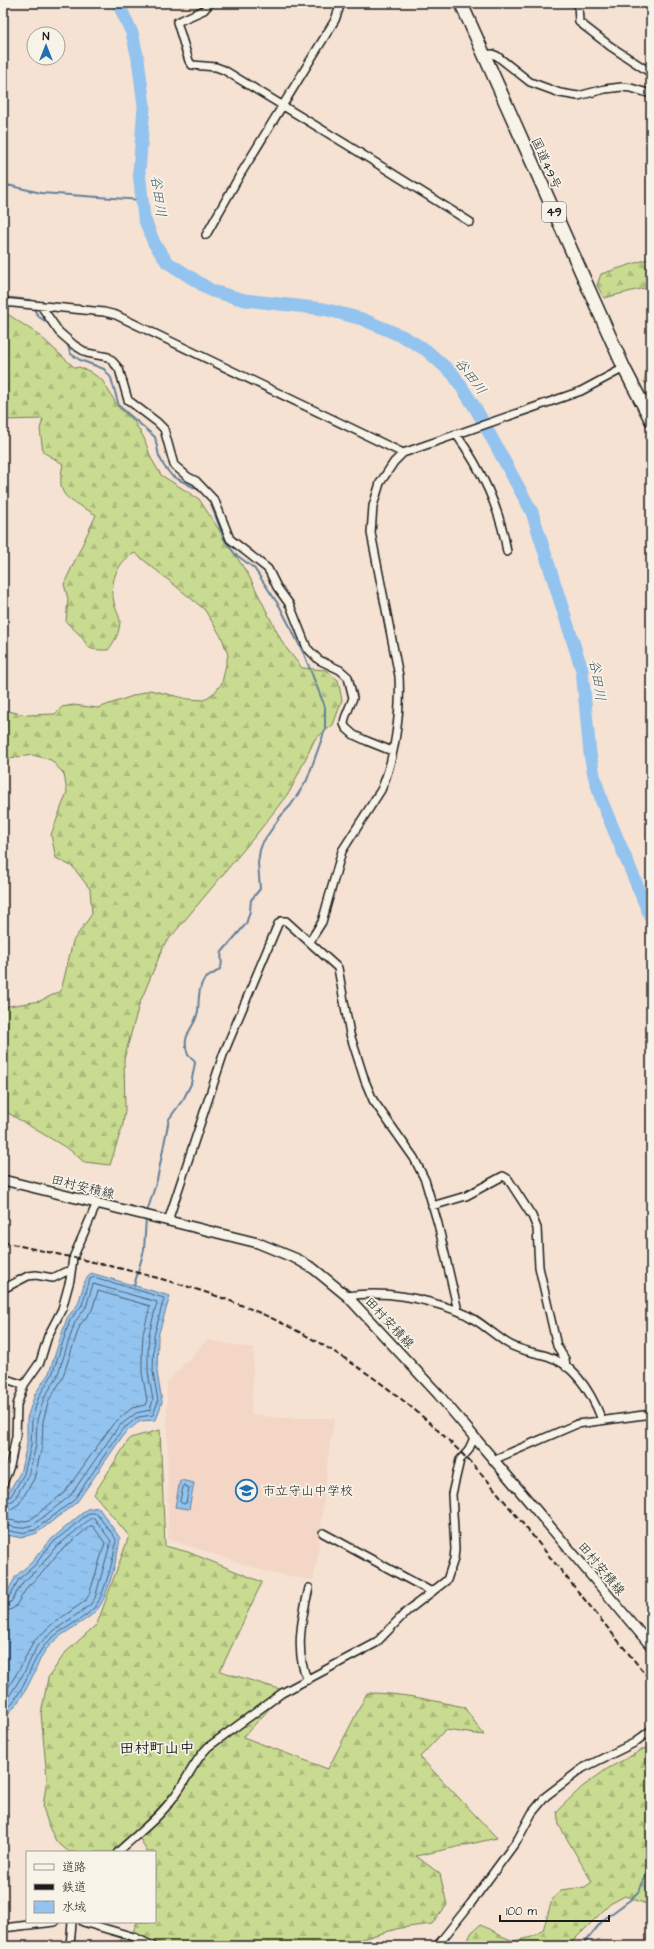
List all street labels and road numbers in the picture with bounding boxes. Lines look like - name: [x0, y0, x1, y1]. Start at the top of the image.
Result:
- street label: 国道49号: [527, 135, 566, 192]
- road number: 49: [542, 202, 566, 222]
- street label: 田村安積線: [49, 1170, 117, 1204]
- street label: 田村安積線: [361, 1293, 419, 1353]
- street label: 田村安積線: [573, 1538, 630, 1600]

